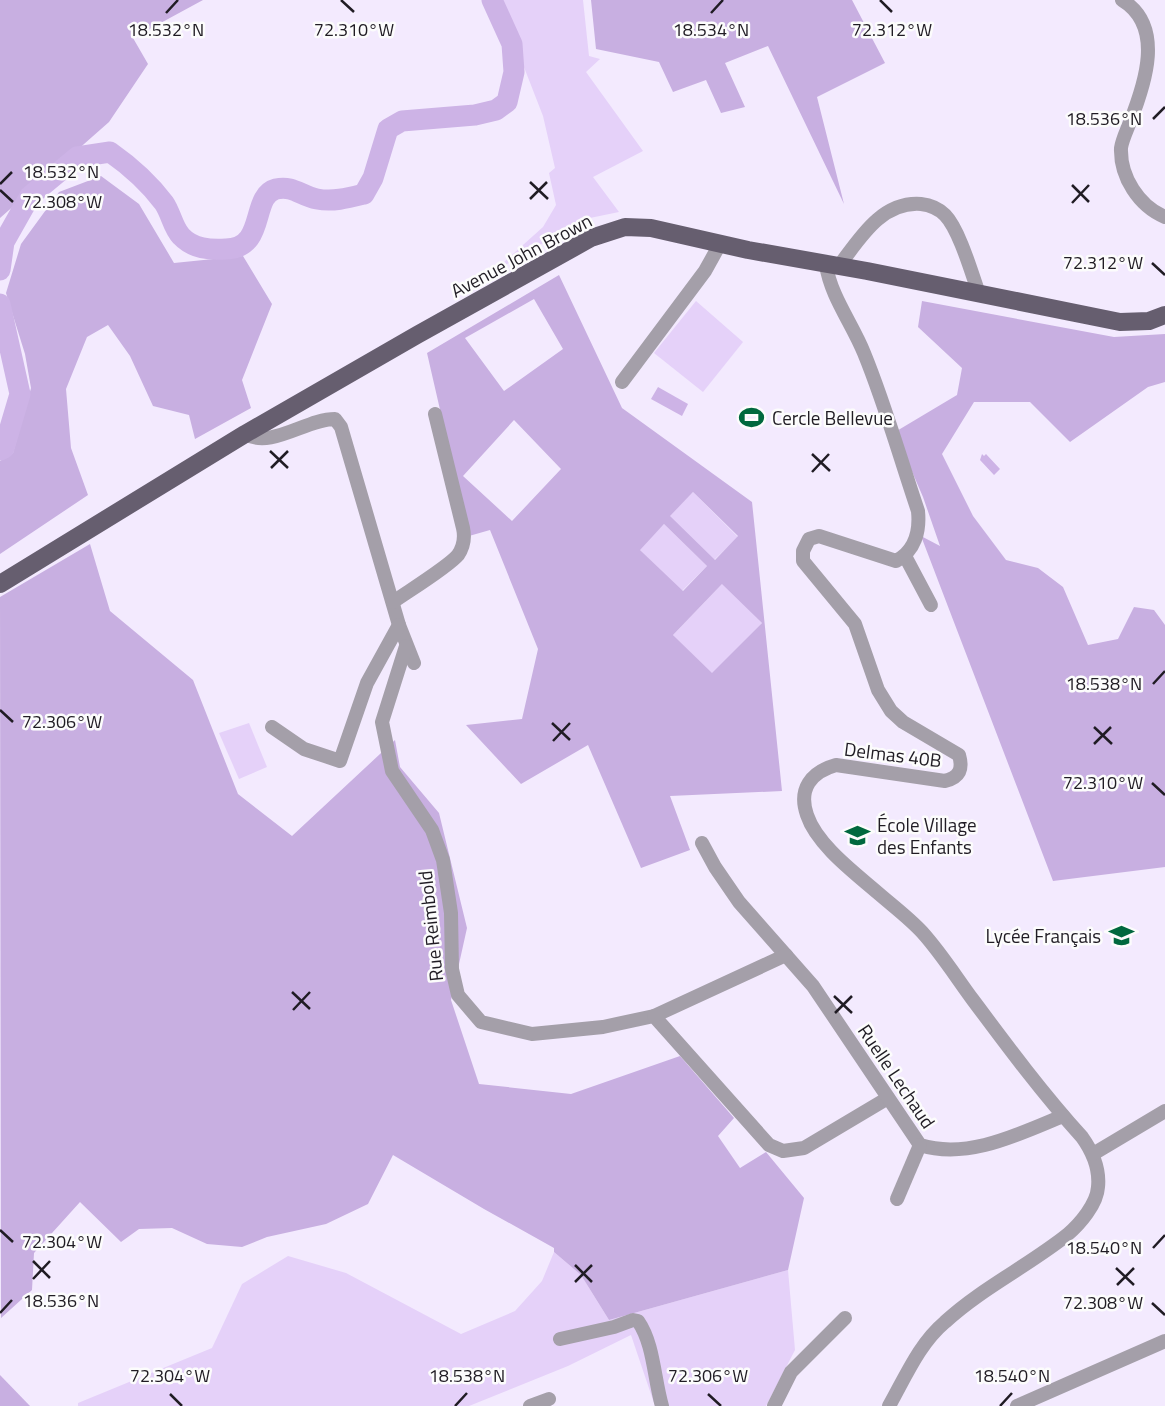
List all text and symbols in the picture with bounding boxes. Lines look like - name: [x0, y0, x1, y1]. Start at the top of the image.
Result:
- text: 18.532°N: [128, 16, 204, 43]
- text: 72.310°W: [314, 16, 394, 43]
- text: 18.534°N: [673, 16, 749, 43]
- text: 72.312°W: [852, 16, 932, 43]
- text: 18.536°N: [1066, 105, 1142, 132]
- text: 18.532°N: [23, 158, 99, 185]
- text: 72.308°W: [22, 188, 102, 215]
- street label: Avenue John Brown: [445, 205, 597, 305]
- text: 72.312°W: [1063, 249, 1143, 276]
- sports icon: Cercle Bellevue: [738, 403, 766, 431]
- place label: Cercle Bellevue: [772, 403, 893, 432]
- text: 18.538°N: [1066, 670, 1142, 697]
- text: 72.306°W: [22, 708, 102, 735]
- street label: Delmas 40B: [843, 734, 943, 774]
- text: 72.310°W: [1063, 769, 1143, 796]
- place label: École Village des Enfants: [877, 810, 977, 861]
- school or university icon: École Village des Enfants: [843, 821, 871, 849]
- street label: Rue Reimbold: [410, 869, 450, 983]
- place label: Lycée Français: [986, 921, 1101, 950]
- school or university icon: Lycée Français: [1107, 921, 1135, 949]
- street label: Ruelle Lechaud: [851, 1018, 943, 1134]
- text: 72.304°W: [22, 1228, 102, 1255]
- text: 18.540°N: [1066, 1234, 1142, 1261]
- text: 18.536°N: [23, 1287, 99, 1314]
- text: 72.308°W: [1063, 1289, 1143, 1316]
- text: 72.304°W: [130, 1362, 210, 1389]
- text: 18.538°N: [429, 1362, 505, 1389]
- text: 72.306°W: [668, 1362, 748, 1389]
- text: 18.540°N: [974, 1362, 1050, 1389]

